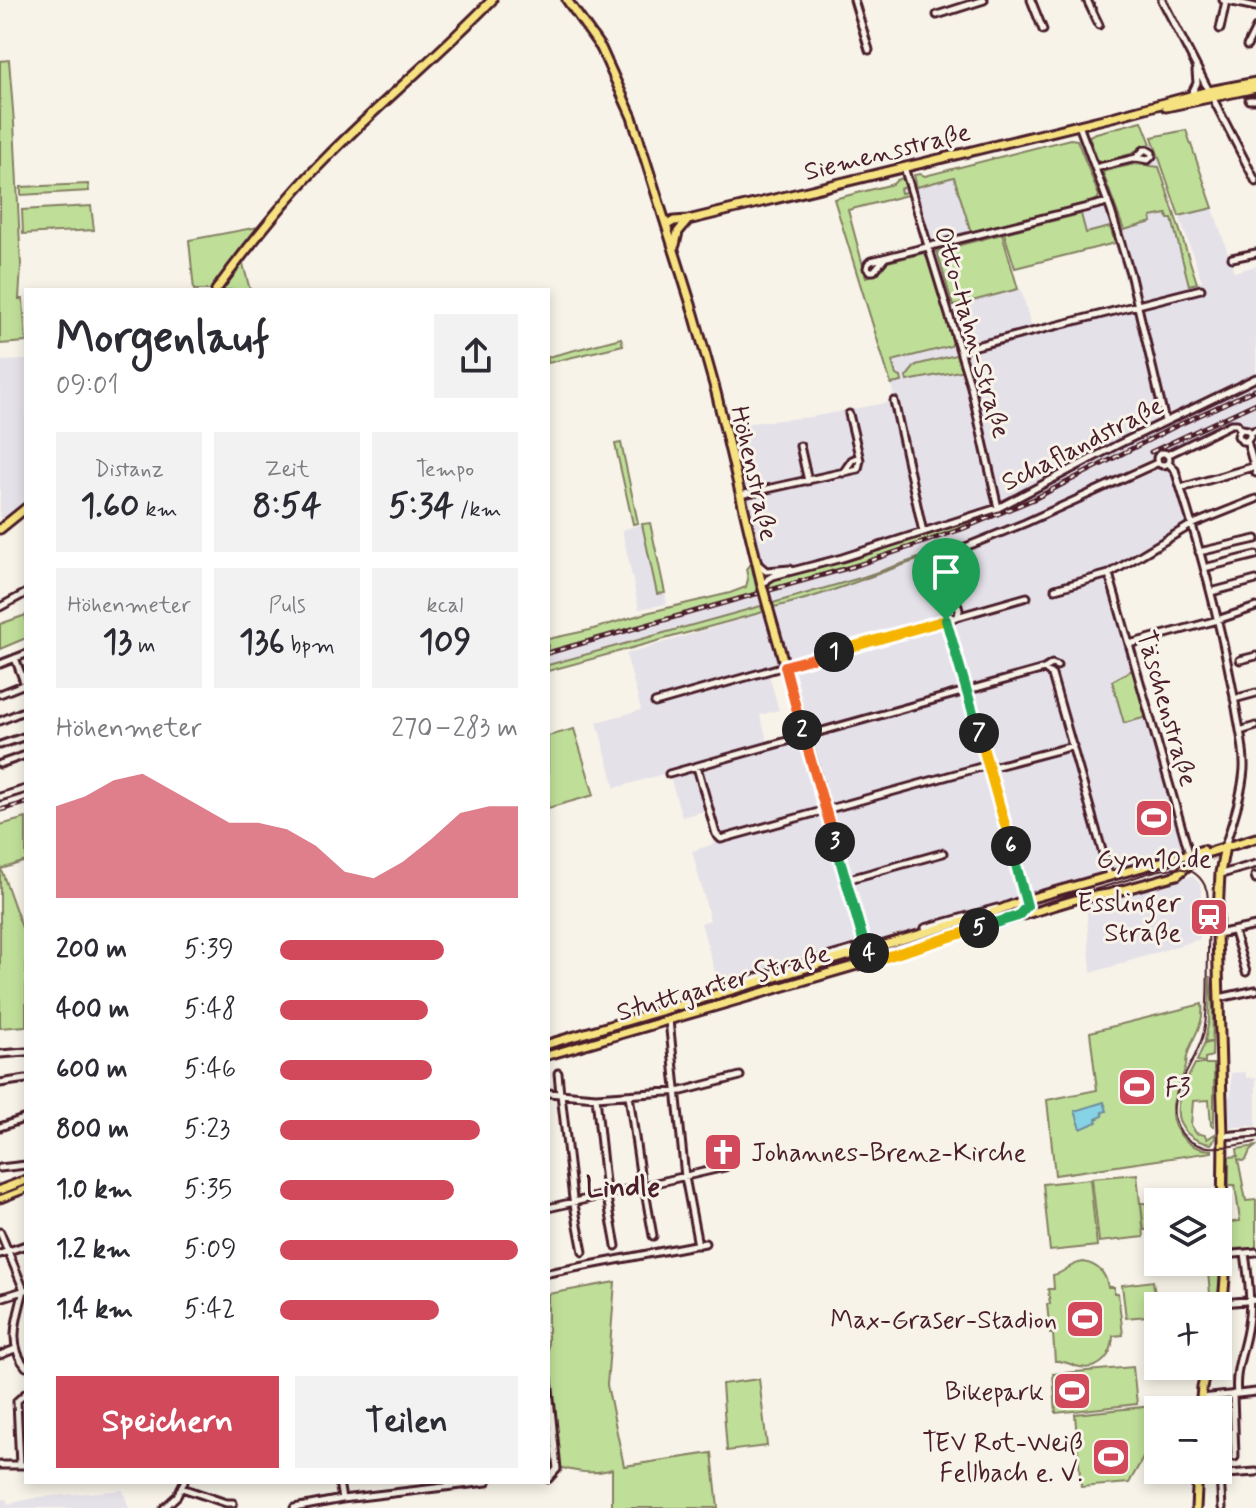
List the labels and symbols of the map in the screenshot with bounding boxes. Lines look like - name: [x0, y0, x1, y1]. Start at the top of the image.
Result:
- street label: Siemensstraße: [801, 116, 974, 190]
- street label: Otto-Hahn-Straße: [925, 223, 1018, 443]
- street label: Schaflandstraße: [996, 389, 1170, 500]
- street label: Höhenstraße: [721, 403, 785, 544]
- pin: [912, 538, 980, 620]
- street label: Täschenstraße: [1128, 627, 1205, 791]
- pin: 1: [814, 632, 854, 672]
- pin: 2: [782, 710, 822, 750]
- pin: 7: [959, 713, 999, 753]
- sports icon: Gym10.de: [1133, 797, 1175, 839]
- pin: 3: [815, 822, 855, 862]
- pin: 6: [991, 826, 1031, 866]
- place label: Gym10.de: [1096, 843, 1212, 877]
- place label: Esslinger Straße: [1077, 887, 1182, 951]
- station icon: Esslinger Straße: [1188, 896, 1230, 938]
- pin: 5: [959, 908, 999, 948]
- pin: 4: [849, 933, 889, 973]
- street label: Stuttgarter Straße: [613, 937, 834, 1031]
- sports icon: F3: [1116, 1066, 1158, 1108]
- place label: F3: [1165, 1072, 1191, 1106]
- church icon: Johannes-Brenz-Kirche: [702, 1131, 744, 1173]
- place label: Johannes-Brenz-Kirche: [751, 1137, 1026, 1171]
- district label: Lindle: [586, 1170, 660, 1207]
- sports icon: Max-Graser-Stadion: [1064, 1298, 1106, 1340]
- place label: Max-Graser-Stadion: [830, 1304, 1057, 1338]
- sports icon: Bikepark: [1051, 1370, 1093, 1412]
- place label: Bikepark: [945, 1376, 1044, 1410]
- place label: TEV Rot-Weiß Fellbach e. V.: [922, 1427, 1083, 1491]
- sports icon: TEV Rot-Weiß Fellbach e. V.: [1090, 1436, 1132, 1478]

